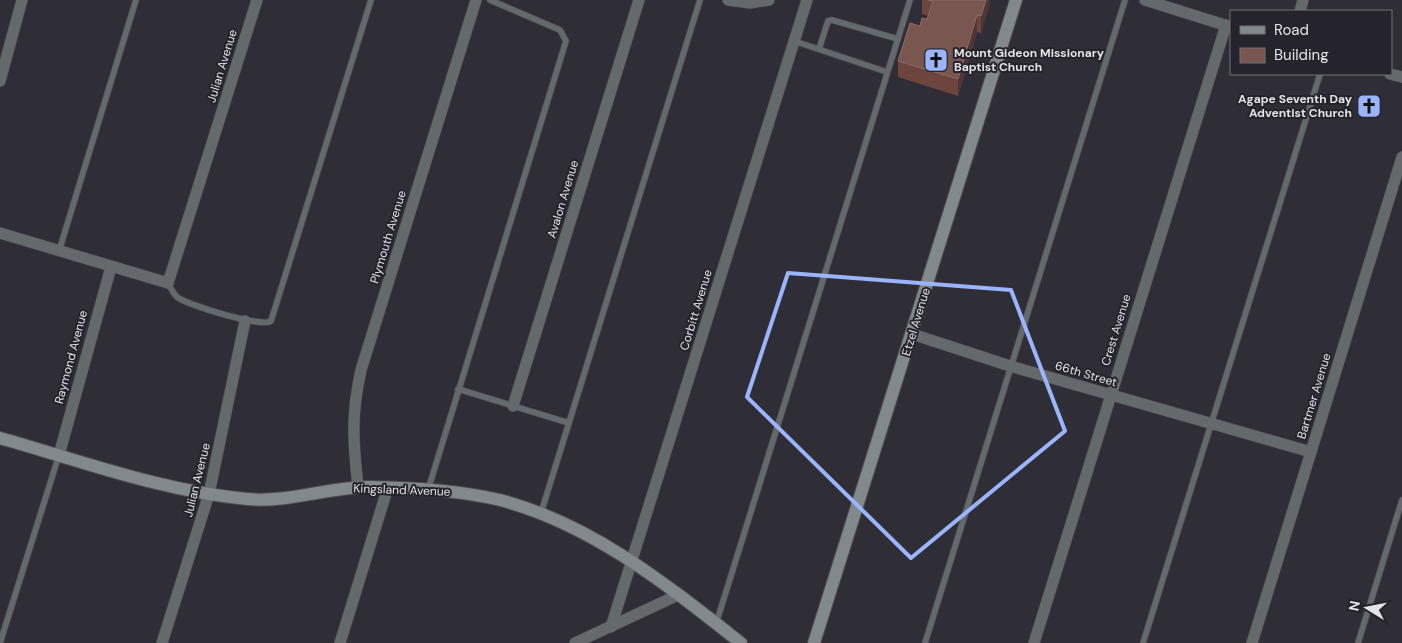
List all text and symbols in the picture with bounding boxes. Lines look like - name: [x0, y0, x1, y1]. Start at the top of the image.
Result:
- legend: [1230, 10, 1392, 75]
- text: Road: [1274, 20, 1309, 40]
- street label: Julian Avenue: [203, 27, 241, 105]
- place label: Mount Gideon Missionary Baptist Church: [954, 45, 1105, 75]
- text: Building: [1274, 45, 1329, 65]
- church icon: Mount Gideon Missionary Baptist Church: [923, 47, 949, 73]
- place label: Agape Seventh Day Adventist Church: [1238, 91, 1353, 121]
- church icon: Agape Seventh Day Adventist Church: [1356, 93, 1382, 119]
- street label: Avalon Avenue: [544, 158, 582, 240]
- street label: Plymouth Avenue: [366, 188, 410, 286]
- street label: Corbitt Avenue: [676, 267, 716, 352]
- street label: Etzel Avenue: [898, 286, 934, 358]
- street label: Crest Avenue: [1098, 292, 1135, 368]
- street label: Raymond Avenue: [51, 308, 91, 406]
- street label: Bartmer Avenue: [1293, 351, 1335, 441]
- street label: 66th Street: [1053, 358, 1119, 391]
- street label: Julian Avenue: [180, 441, 214, 519]
- street label: Kingsland Avenue: [353, 480, 451, 500]
- north arrow: [1342, 583, 1392, 633]
- text: N: [1344, 599, 1364, 612]

